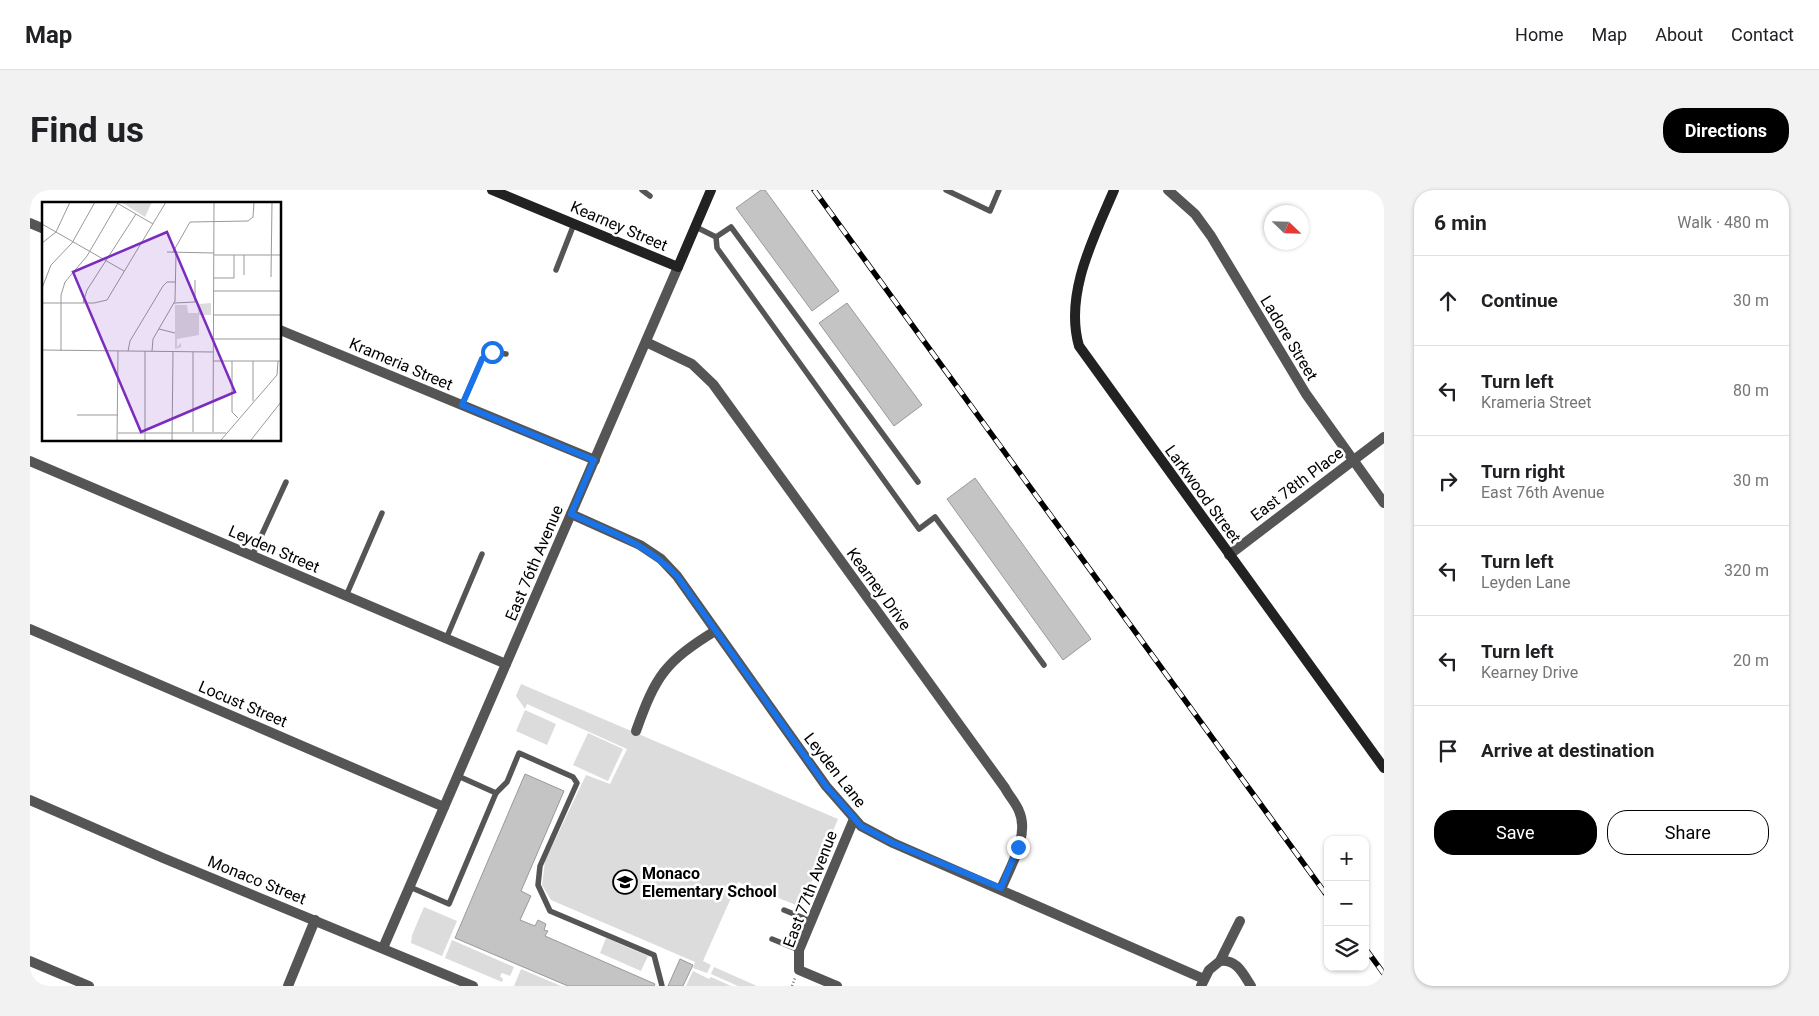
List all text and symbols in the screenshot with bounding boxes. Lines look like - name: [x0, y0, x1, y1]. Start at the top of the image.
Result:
- text: Map: [25, 21, 72, 49]
- text: Home: [1515, 24, 1564, 45]
- text: Map: [1592, 24, 1627, 45]
- text: About: [1655, 24, 1703, 45]
- text: Contact: [1731, 24, 1794, 45]
- button: Directions: [1663, 108, 1789, 153]
- text: Find us: [30, 110, 144, 151]
- street label: Kearney Street: [568, 197, 670, 255]
- inset map: [42, 202, 281, 441]
- north arrow: [1264, 205, 1309, 250]
- text: 6 min: [1434, 211, 1487, 235]
- text: Walk · 480 m: [1677, 213, 1769, 232]
- icon: ahead: [1434, 287, 1462, 315]
- text: Continue: [1481, 289, 1558, 312]
- text: 30 m: [1733, 291, 1769, 310]
- street label: Ladore Street: [1256, 292, 1322, 384]
- street label: Krameria Street: [346, 334, 456, 394]
- route start: [481, 341, 504, 364]
- text: Turn left: [1481, 370, 1554, 393]
- icon: left: [1434, 377, 1462, 405]
- text: 80 m: [1733, 381, 1769, 400]
- text: Krameria Street: [1481, 393, 1592, 412]
- street label: Larkwood Street: [1161, 441, 1245, 547]
- street label: East 78th Place: [1247, 443, 1347, 525]
- text: Turn right: [1481, 460, 1565, 483]
- icon: right: [1434, 467, 1462, 495]
- text: 30 m: [1733, 471, 1769, 490]
- text: East 76th Avenue: [1481, 483, 1605, 502]
- street label: East 76th Avenue: [501, 502, 567, 624]
- street label: Leyden Street: [226, 521, 322, 577]
- street label: Kearney Drive: [843, 544, 915, 634]
- text: Turn left: [1481, 550, 1554, 573]
- icon: left: [1434, 557, 1462, 585]
- text: 320 m: [1724, 561, 1769, 580]
- text: Leyden Lane: [1481, 573, 1570, 592]
- text: Turn left: [1481, 640, 1554, 663]
- icon: left: [1434, 647, 1462, 675]
- text: 20 m: [1733, 651, 1769, 670]
- text: Kearney Drive: [1481, 663, 1578, 682]
- street label: Locust Street: [196, 677, 290, 731]
- street label: Leyden Lane: [800, 729, 870, 811]
- icon: arrive: [1434, 737, 1462, 765]
- text: Arrive at destination: [1481, 739, 1654, 762]
- button: Save: [1434, 810, 1597, 855]
- button: Share: [1607, 810, 1769, 855]
- street label: East 77th Avenue: [779, 828, 841, 950]
- route end: [1007, 836, 1030, 859]
- map controls: [1324, 836, 1369, 971]
- button: +: [1324, 836, 1369, 881]
- street label: Monaco Street: [205, 852, 309, 908]
- place label: Monaco Elementary School: [642, 864, 777, 901]
- school or university icon: Monaco Elementary School: [612, 869, 638, 895]
- button: −: [1324, 881, 1369, 926]
- button: layers: [1324, 926, 1369, 971]

